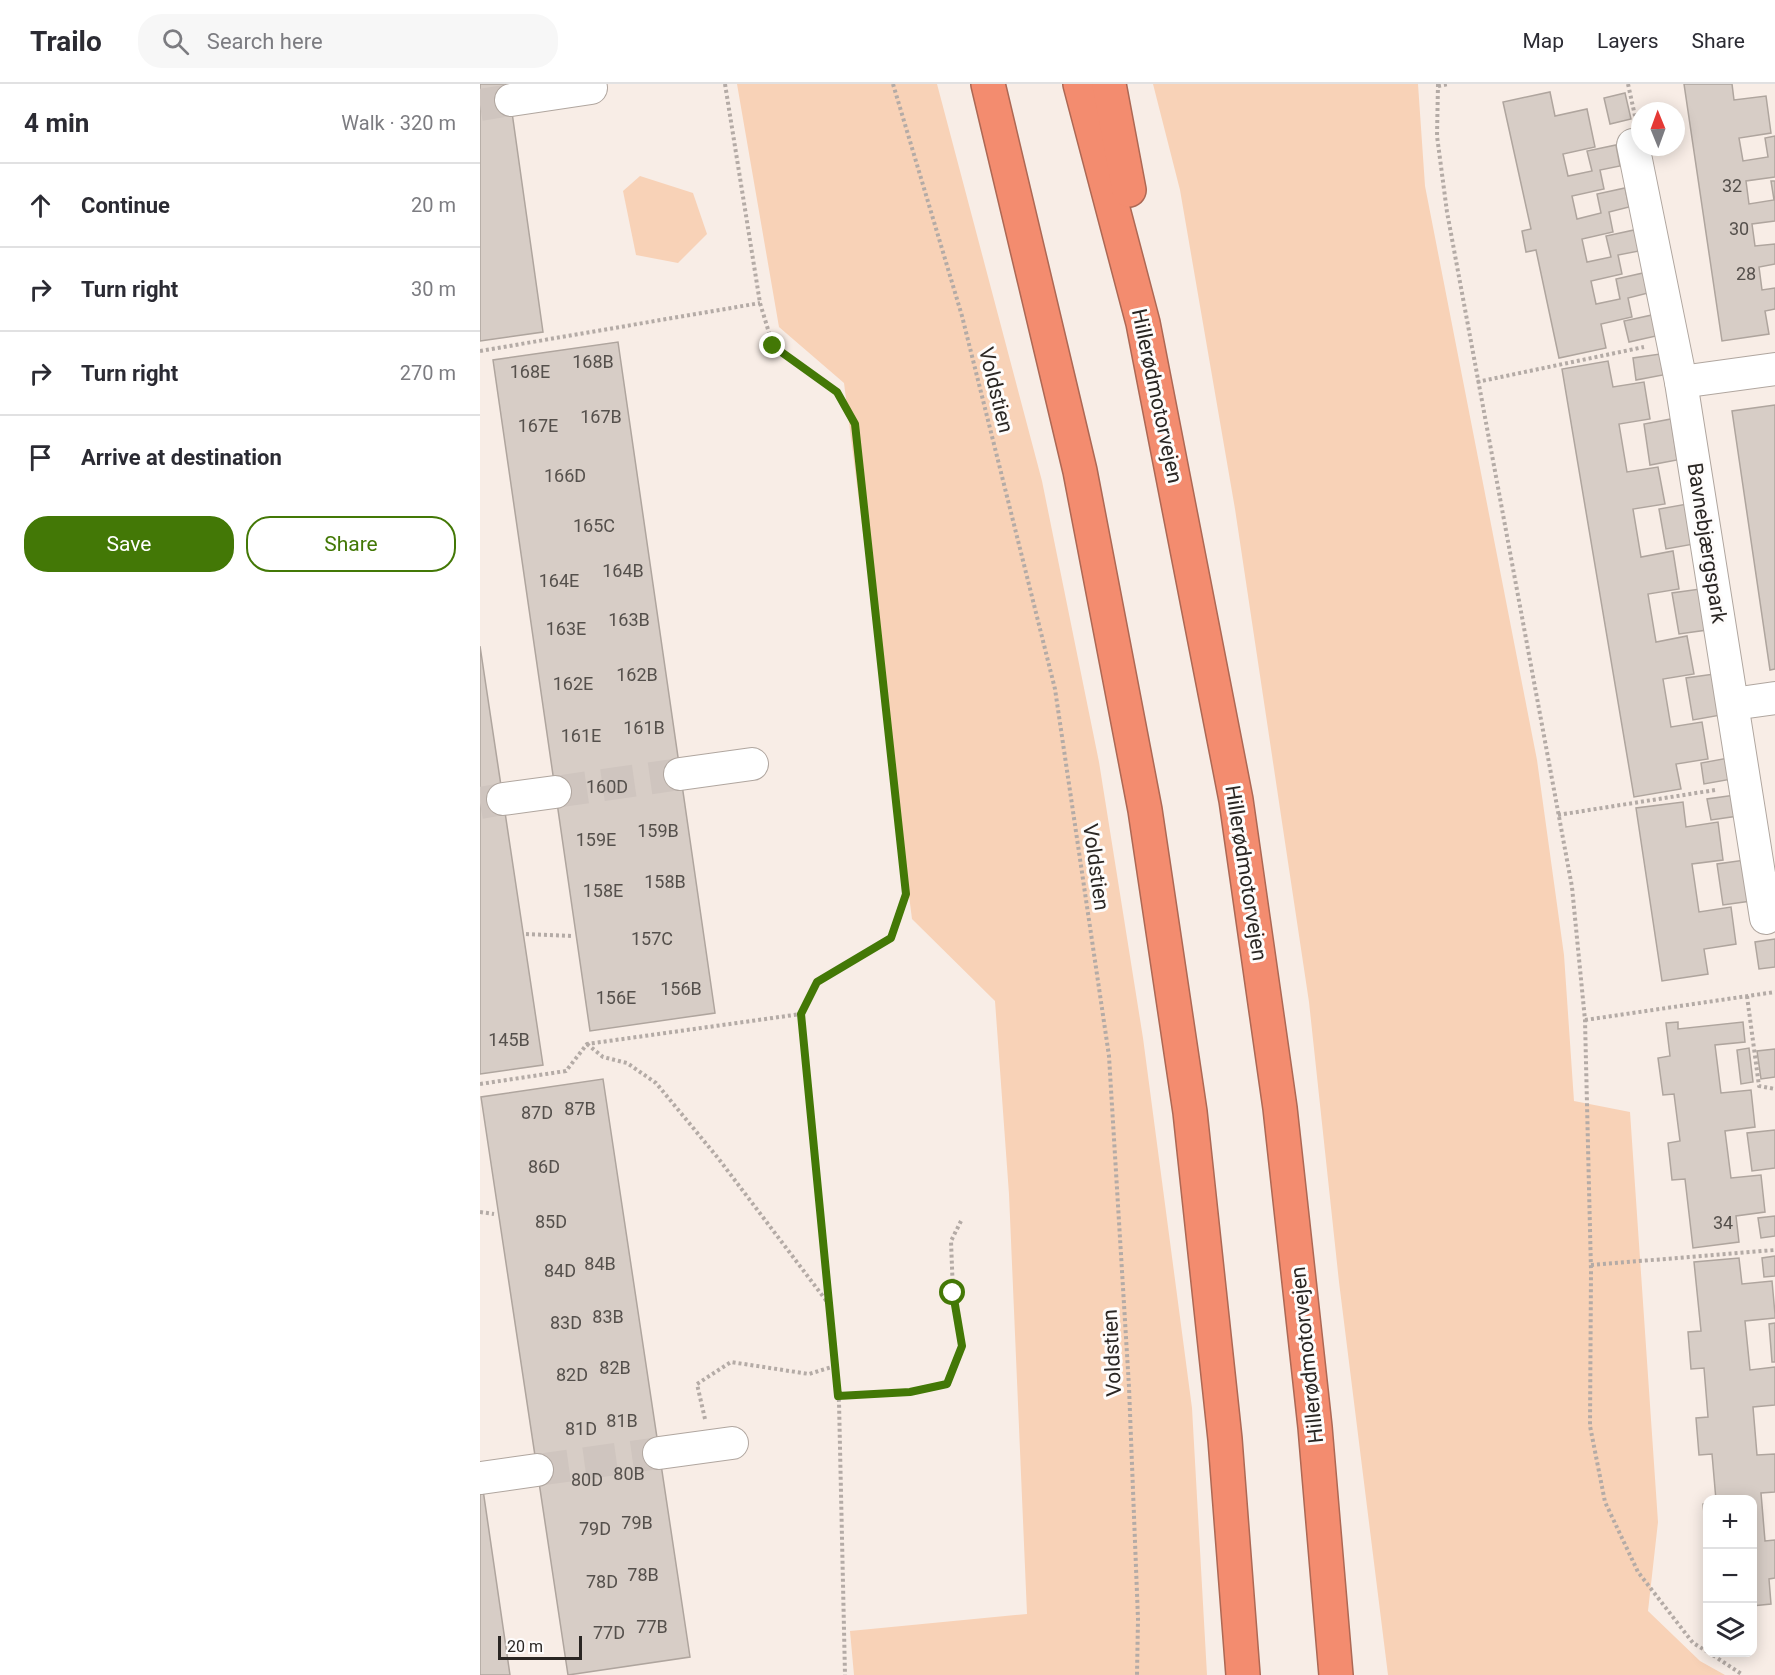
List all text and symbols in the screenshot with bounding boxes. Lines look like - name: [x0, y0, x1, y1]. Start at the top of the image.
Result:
- search box: [138, 14, 558, 68]
- text: Trailo: [30, 25, 102, 58]
- icon: search: [159, 25, 192, 58]
- text: Search here: [207, 29, 323, 54]
- text: Map: [1522, 29, 1564, 53]
- text: Layers: [1597, 29, 1658, 53]
- text: Share: [1691, 29, 1745, 53]
- north arrow: [1631, 102, 1685, 156]
- text: 4 min: [24, 108, 89, 138]
- text: Walk · 320 m: [341, 111, 456, 135]
- house number: 32: [1722, 175, 1742, 196]
- icon: ahead: [24, 189, 57, 222]
- text: Continue: [81, 193, 170, 218]
- text: 20 m: [411, 193, 456, 217]
- house number: 30: [1729, 218, 1749, 239]
- house number: 28: [1736, 263, 1756, 284]
- icon: right: [24, 273, 57, 306]
- text: Turn right: [81, 277, 178, 302]
- text: 30 m: [411, 277, 456, 301]
- street label: Hillerødmotorvejen: [1127, 307, 1187, 485]
- route end: [759, 332, 785, 358]
- street label: Voldstien: [974, 345, 1018, 435]
- house number: 168B: [572, 351, 614, 372]
- icon: right: [24, 357, 57, 390]
- text: Turn right: [81, 361, 178, 386]
- text: 270 m: [400, 361, 456, 385]
- house number: 168E: [510, 361, 550, 382]
- house number: 167B: [580, 406, 622, 427]
- house number: 167E: [518, 415, 558, 436]
- icon: arrive: [24, 441, 57, 474]
- text: Arrive at destination: [81, 445, 282, 470]
- street label: Bavnebjærgspark: [1682, 461, 1732, 625]
- house number: 166D: [544, 465, 586, 486]
- house number: 165C: [573, 515, 615, 536]
- button: Save: [24, 516, 234, 572]
- button: Share: [246, 516, 456, 572]
- house number: 164B: [602, 560, 644, 581]
- house number: 164E: [539, 570, 579, 591]
- house number: 163B: [608, 609, 650, 630]
- house number: 163E: [546, 618, 586, 639]
- house number: 162B: [616, 664, 658, 685]
- house number: 162E: [553, 673, 593, 694]
- house number: 161B: [623, 717, 665, 738]
- house number: 161E: [561, 725, 601, 746]
- house number: 160D: [586, 776, 628, 797]
- street label: Hillerødmotorvejen: [1220, 783, 1272, 963]
- house number: 159B: [637, 820, 679, 841]
- street label: Voldstien: [1078, 822, 1114, 912]
- house number: 159E: [576, 829, 616, 850]
- house number: 158B: [644, 871, 686, 892]
- house number: 158E: [583, 880, 623, 901]
- house number: 157C: [631, 928, 673, 949]
- house number: 156B: [660, 978, 702, 999]
- house number: 156E: [596, 987, 636, 1008]
- house number: 145B: [488, 1029, 530, 1050]
- house number: 87B: [564, 1098, 596, 1119]
- house number: 87D: [521, 1102, 553, 1123]
- house number: 86D: [528, 1156, 560, 1177]
- house number: 85D: [535, 1211, 567, 1232]
- house number: 34: [1713, 1212, 1733, 1233]
- house number: 84B: [584, 1253, 616, 1274]
- house number: 84D: [544, 1260, 576, 1281]
- street label: Hillerødmotorvejen: [1286, 1265, 1328, 1445]
- route start: [939, 1279, 965, 1305]
- house number: 83B: [592, 1306, 624, 1327]
- street label: Voldstien: [1098, 1309, 1126, 1397]
- house number: 83D: [550, 1312, 582, 1333]
- house number: 82B: [599, 1357, 631, 1378]
- house number: 82D: [556, 1364, 588, 1385]
- house number: 81B: [606, 1410, 638, 1431]
- house number: 81D: [565, 1418, 597, 1439]
- house number: 80B: [613, 1463, 645, 1484]
- house number: 80D: [571, 1469, 603, 1490]
- map controls: [1703, 1495, 1757, 1657]
- button: +: [1703, 1495, 1757, 1549]
- house number: 79B: [621, 1512, 653, 1533]
- house number: 79D: [579, 1518, 611, 1539]
- button: −: [1703, 1549, 1757, 1603]
- house number: 78B: [627, 1564, 659, 1585]
- house number: 78D: [586, 1571, 618, 1592]
- button: layers: [1703, 1603, 1757, 1657]
- house number: 77B: [636, 1616, 668, 1637]
- house number: 77D: [593, 1622, 625, 1643]
- scale bar: [498, 1633, 582, 1660]
- text: 20 m: [507, 1637, 543, 1656]

